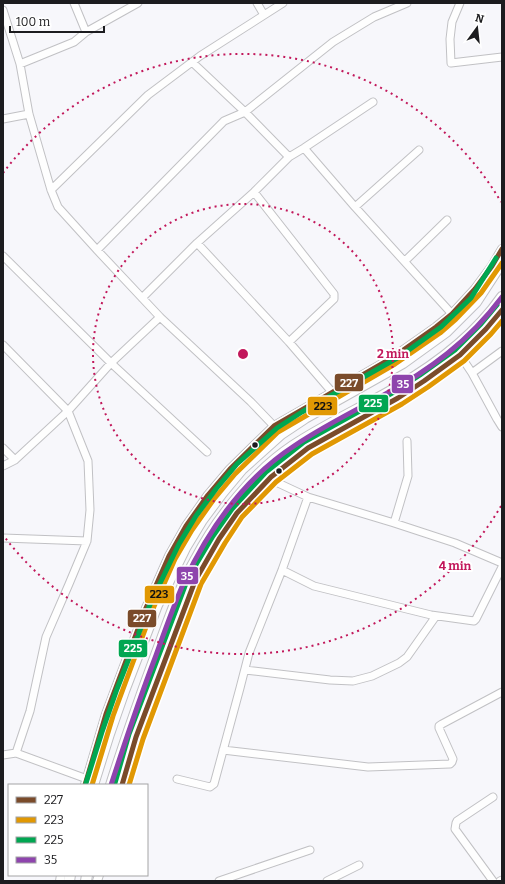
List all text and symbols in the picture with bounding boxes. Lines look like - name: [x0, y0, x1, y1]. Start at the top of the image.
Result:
- scale bar: [10, 8, 104, 34]
- north arrow: [457, 8, 497, 48]
- text: N: [474, 11, 486, 26]
- text: 100 m: [16, 15, 51, 29]
- centre of rings: [236, 347, 250, 361]
- text: 2 min: [377, 347, 409, 361]
- line badge: 227: [334, 373, 364, 392]
- line badge: 35: [391, 374, 414, 394]
- text: 227: [340, 377, 358, 390]
- text: 35: [397, 378, 409, 391]
- line badge: 225: [358, 394, 389, 413]
- line badge: 223: [307, 396, 338, 416]
- text: 225: [364, 397, 382, 410]
- text: 223: [314, 400, 332, 413]
- unlabelled marker: [250, 440, 260, 450]
- unlabelled marker: [274, 466, 284, 476]
- text: 4 min: [439, 559, 471, 573]
- line badge: 35: [176, 566, 199, 585]
- text: 35: [181, 570, 193, 583]
- line badge: 223: [144, 585, 175, 604]
- text: 223: [150, 588, 168, 601]
- line badge: 227: [127, 609, 157, 628]
- text: 227: [133, 612, 151, 625]
- line badge: 225: [118, 639, 148, 658]
- text: 225: [124, 642, 142, 655]
- legend: [8, 784, 148, 876]
- text: 227: [44, 793, 63, 807]
- text: 223: [44, 813, 64, 827]
- text: 225: [44, 833, 63, 847]
- text: 35: [44, 853, 57, 867]

